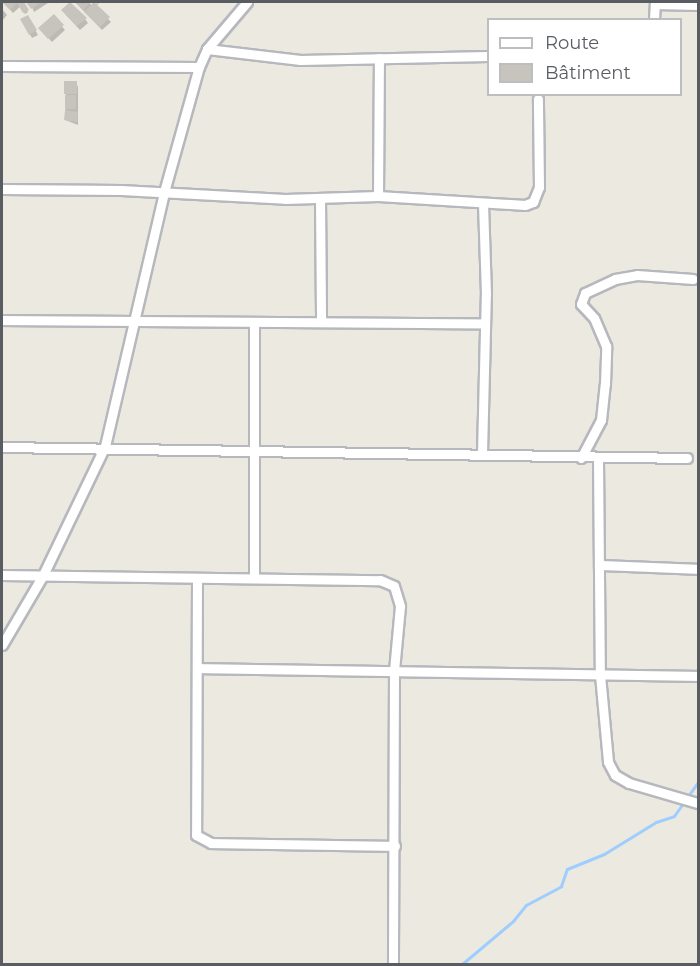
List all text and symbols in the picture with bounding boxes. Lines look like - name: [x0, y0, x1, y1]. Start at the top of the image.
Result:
- legend: [487, 18, 682, 96]
- text: Route: [545, 32, 599, 54]
- text: Bâtiment: [545, 62, 631, 84]

